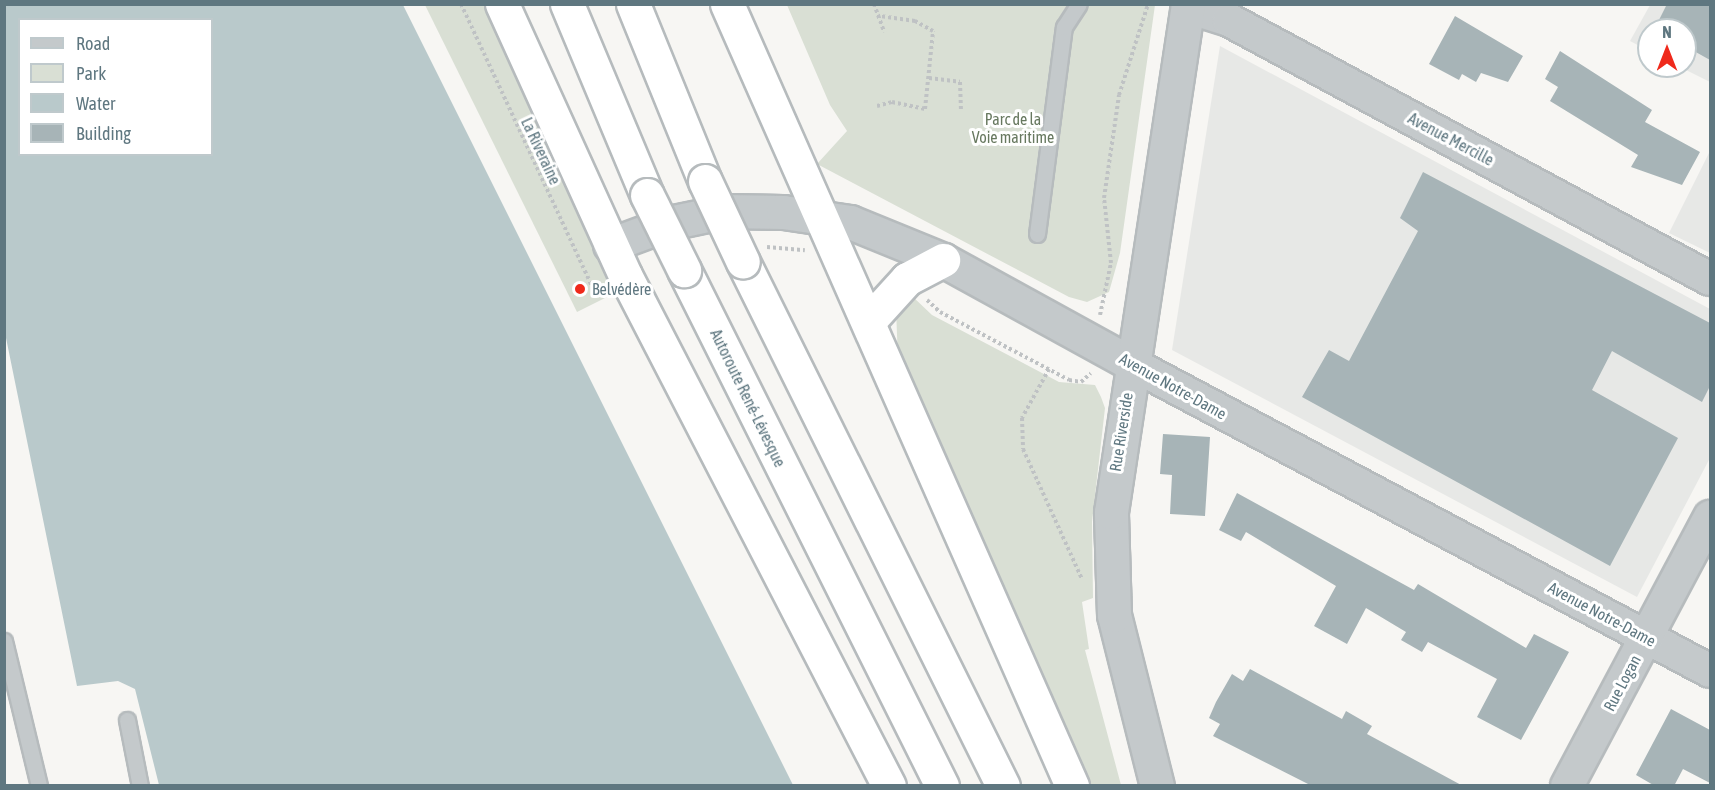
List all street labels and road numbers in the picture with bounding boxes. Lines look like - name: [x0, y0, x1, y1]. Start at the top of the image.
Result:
- street label: Avenue Mercille: [1405, 108, 1497, 170]
- street label: La Riveraine: [517, 114, 565, 188]
- street label: Autoroute René-Lévesque: [706, 326, 790, 470]
- street label: Avenue Notre-Dame: [1116, 349, 1230, 423]
- street label: Rue Riverside: [1105, 391, 1137, 473]
- street label: Avenue Notre-Dame: [1545, 578, 1659, 650]
- street label: Rue Logan: [1599, 652, 1645, 714]

